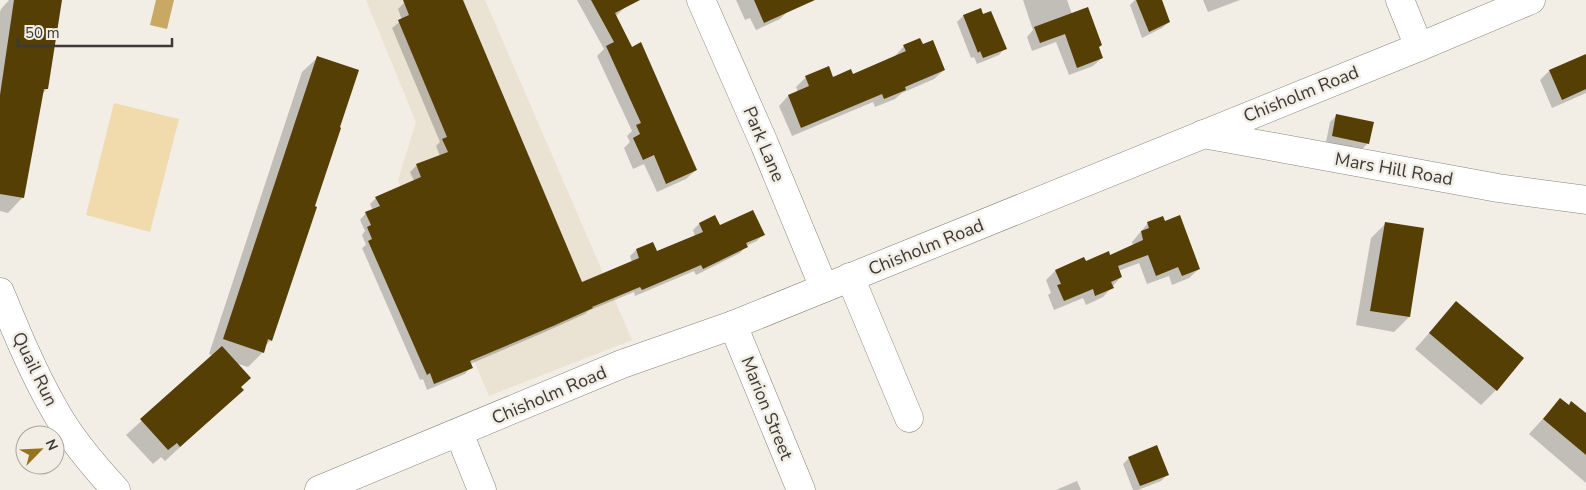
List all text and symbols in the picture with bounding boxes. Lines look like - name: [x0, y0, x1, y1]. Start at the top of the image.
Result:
- scale bar: [18, 15, 171, 47]
- text: 50 m: [25, 23, 60, 43]
- street label: Chisholm Road: [1240, 60, 1362, 128]
- street label: Park Lane: [737, 103, 791, 185]
- street label: Mars Hill Road: [1333, 147, 1455, 191]
- street label: Chisholm Road: [865, 213, 987, 281]
- street label: Quail Run: [7, 328, 63, 410]
- street label: Marion Street: [735, 353, 799, 464]
- street label: Chisholm Road: [488, 360, 610, 430]
- north arrow: [15, 425, 65, 475]
- text: N: [41, 436, 62, 454]

